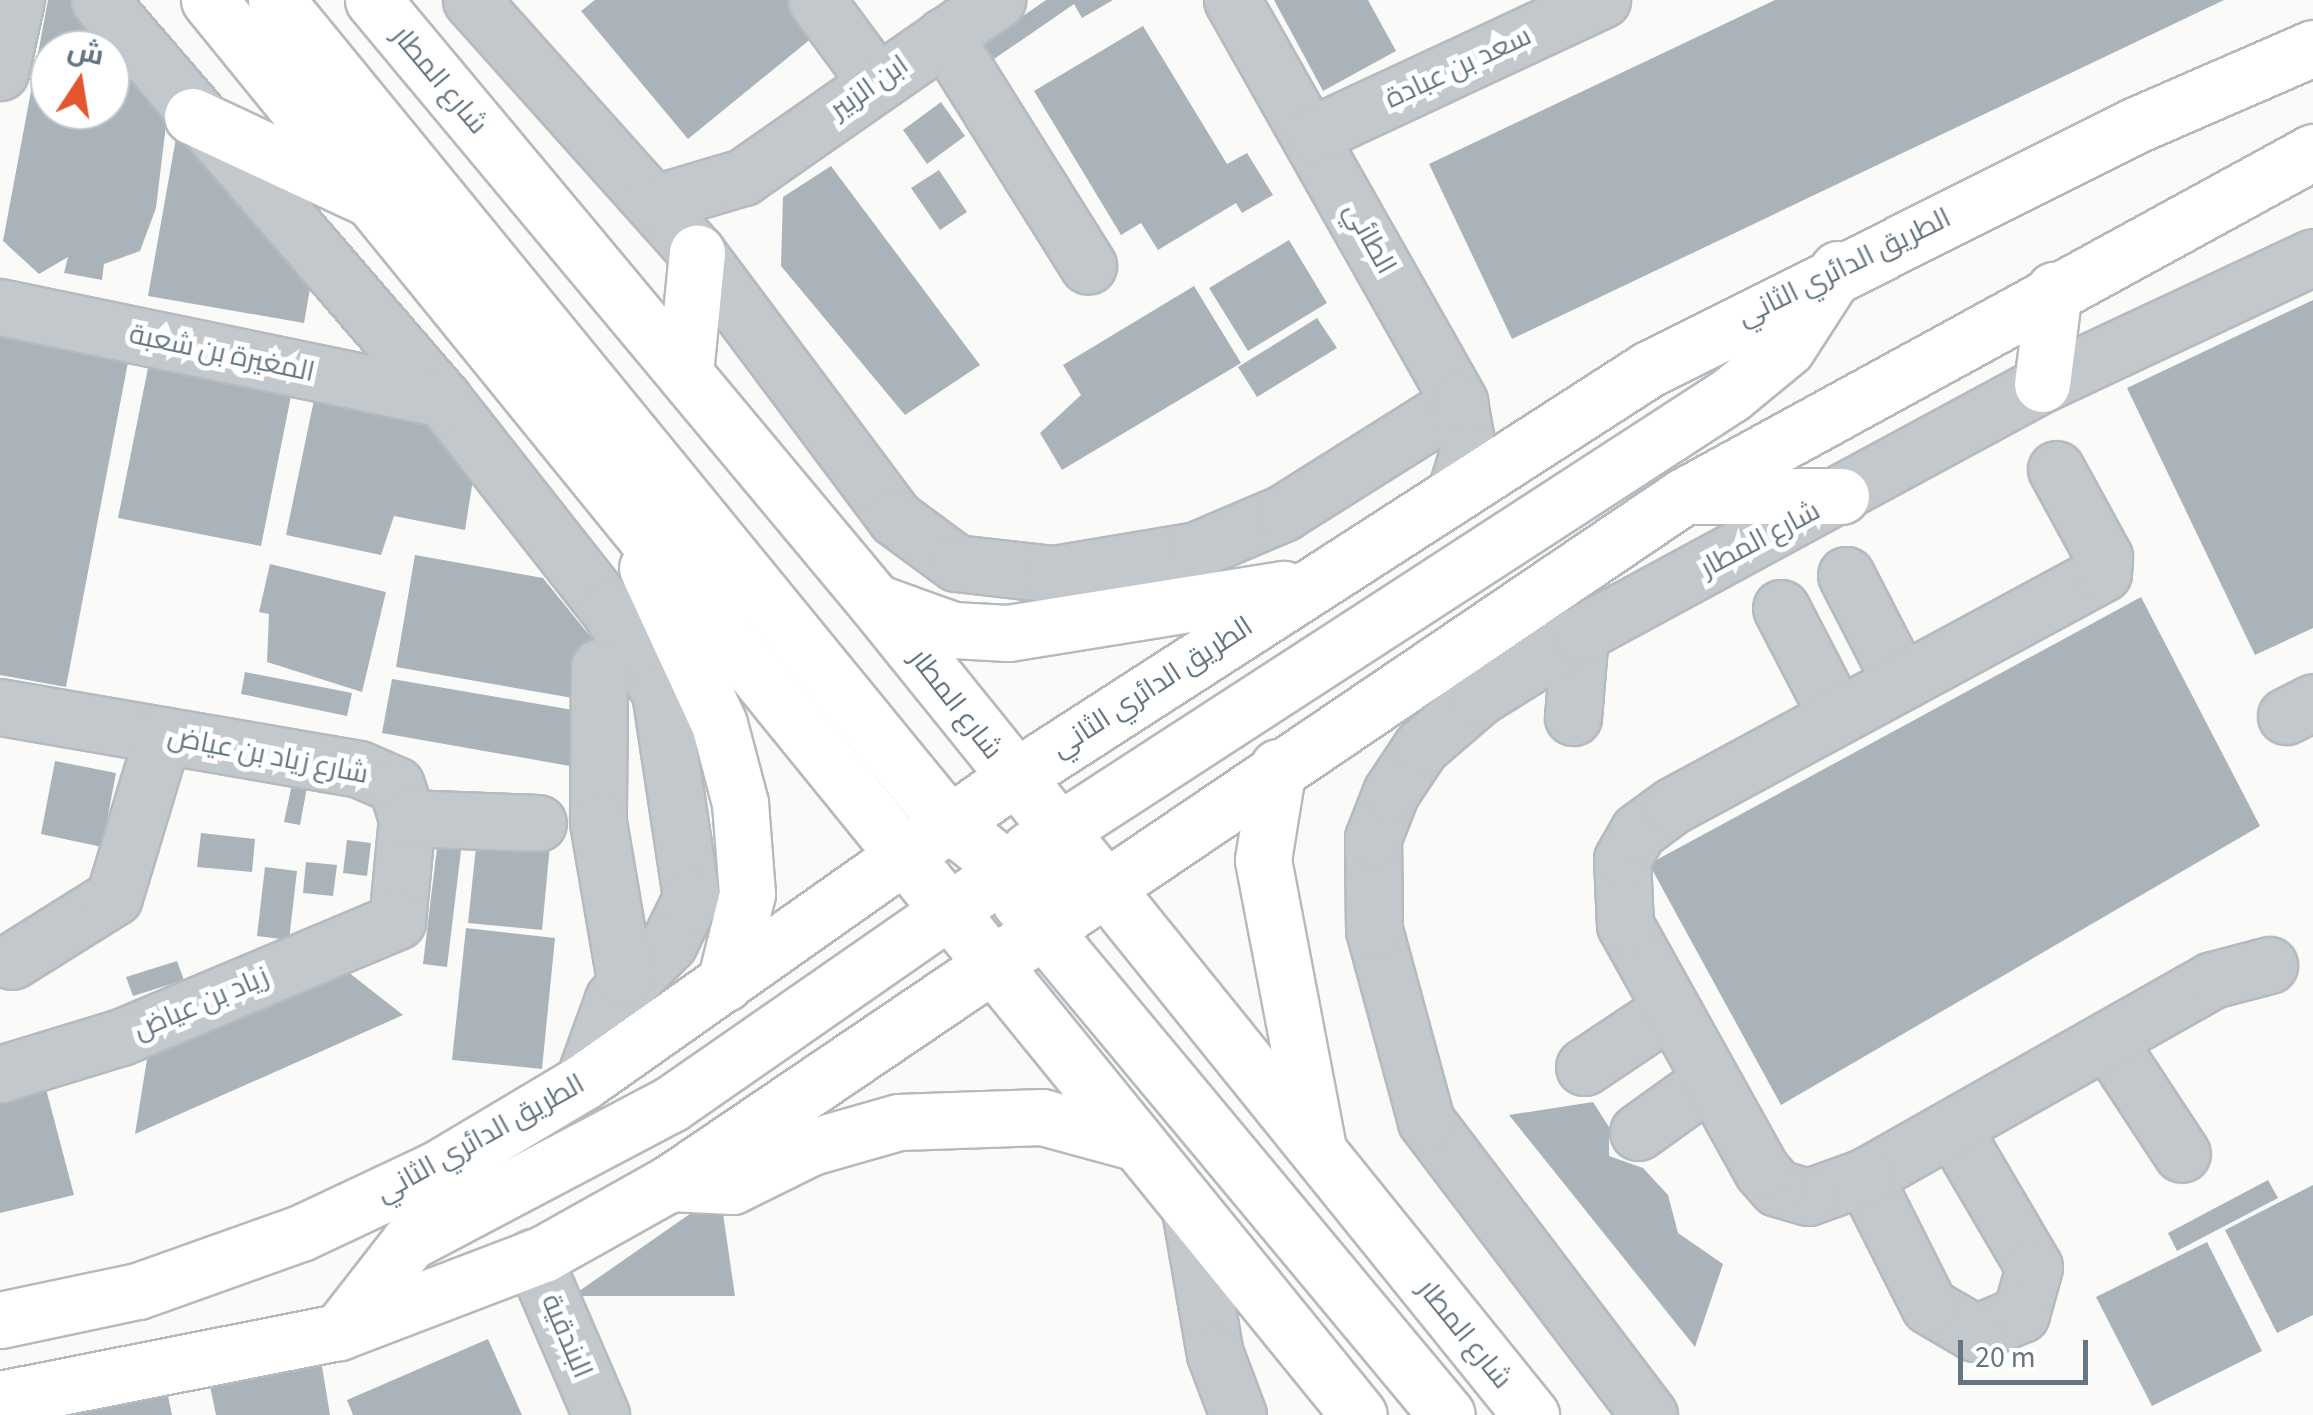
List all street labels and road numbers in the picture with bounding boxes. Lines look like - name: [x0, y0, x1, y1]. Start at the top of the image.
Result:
- street label: شارع المطار: [385, 19, 495, 141]
- street label: سعد بن عبادة: [1380, 19, 1536, 115]
- street label: ابن الزبير: [823, 48, 915, 126]
- street label: الطائي: [1337, 196, 1403, 280]
- street label: الطريق الدائري الثاني: [1732, 201, 1956, 333]
- street label: المغيرة بن شعبة: [126, 317, 318, 389]
- street label: شارع المطار: [1694, 494, 1826, 584]
- street label: الطريق الدائري الثاني: [1045, 609, 1259, 765]
- street label: شارع المطار: [903, 642, 1009, 766]
- street label: شارع زياد بن عياض: [165, 719, 371, 791]
- street label: زياد بن عياض: [128, 959, 274, 1047]
- street label: الطريق الدائري الثاني: [370, 1067, 590, 1209]
- street label: شارع المطار: [1411, 1273, 1519, 1395]
- street label: البندقية: [534, 1289, 600, 1383]

